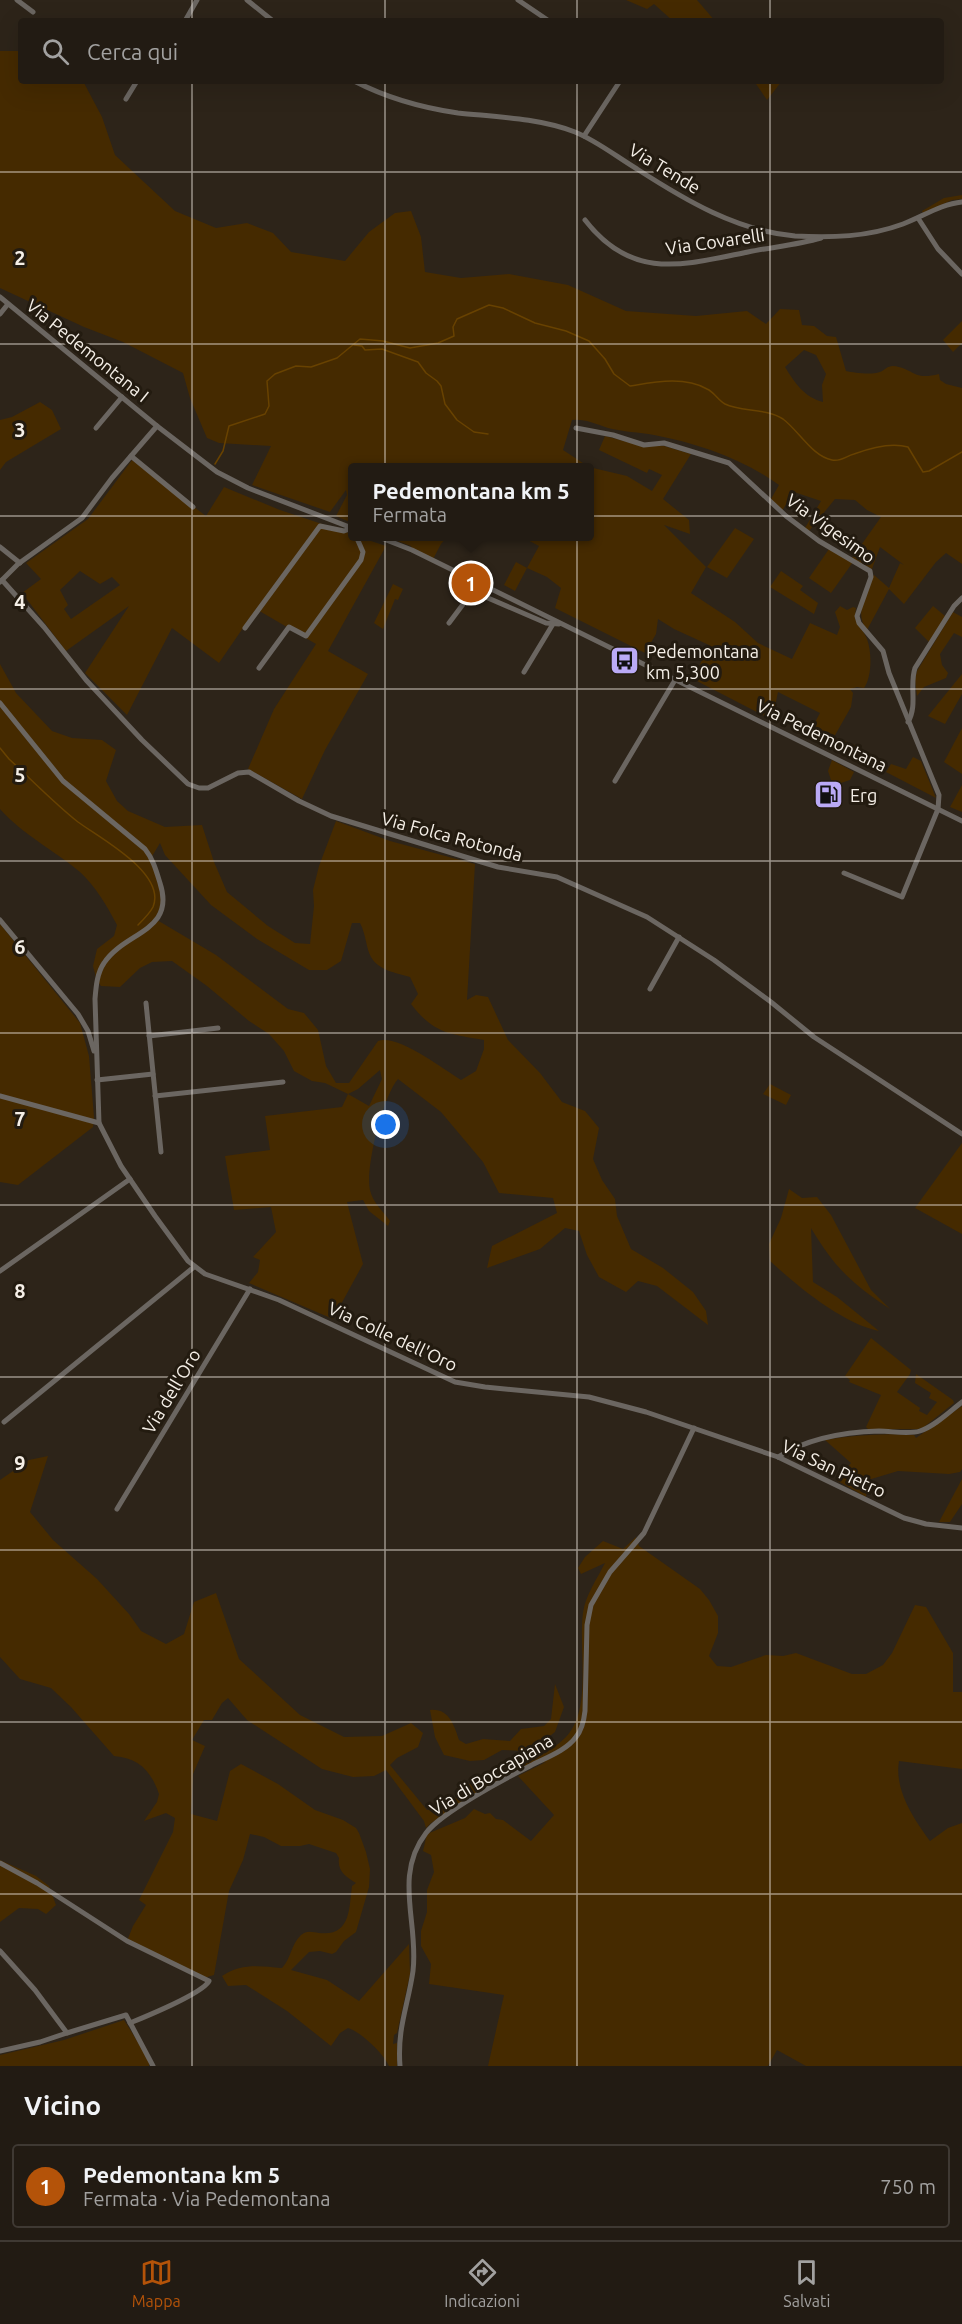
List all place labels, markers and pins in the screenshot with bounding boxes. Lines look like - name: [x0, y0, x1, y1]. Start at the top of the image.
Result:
- pin: 1: [452, 560, 490, 606]
- place label: Pedemontana km 5,300: [646, 641, 759, 682]
- bus stop icon: Pedemontana km 5,300: [609, 645, 641, 677]
- fuel station icon: Erg: [813, 779, 845, 811]
- place label: Erg: [850, 785, 877, 805]

